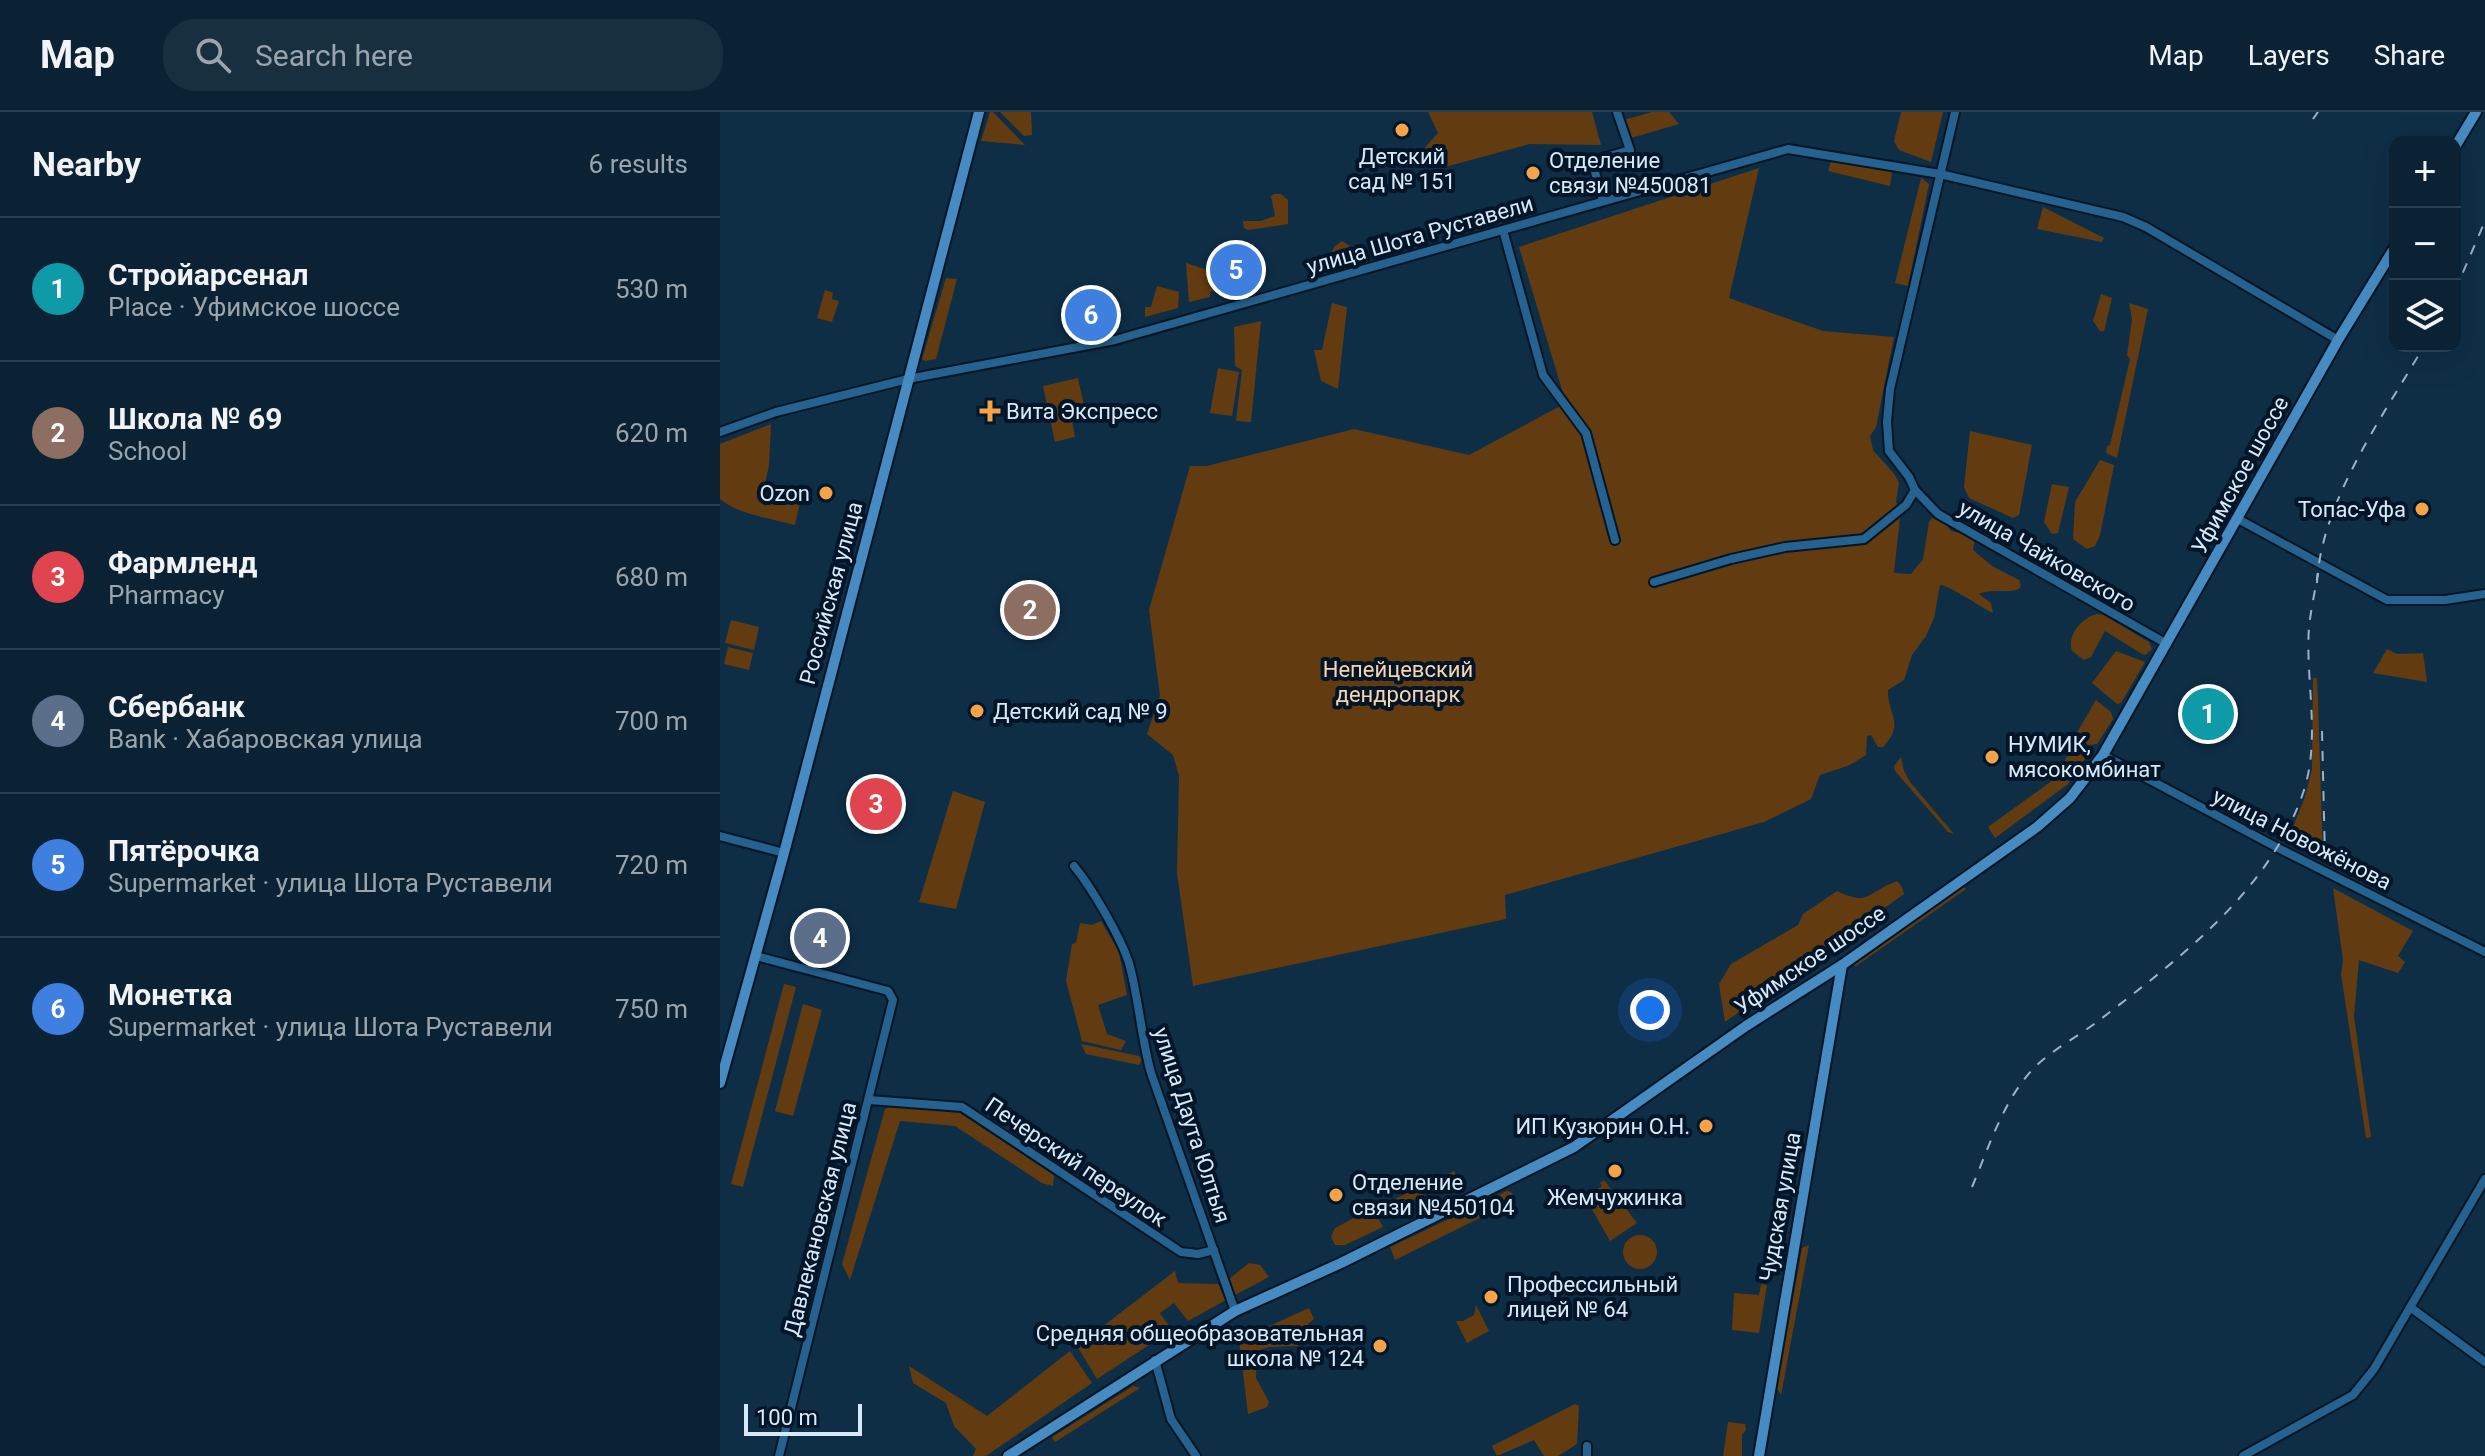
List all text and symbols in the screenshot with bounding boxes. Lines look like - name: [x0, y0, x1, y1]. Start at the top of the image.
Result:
- search box: [163, 19, 723, 91]
- text: Map: [40, 33, 115, 77]
- icon: search: [191, 33, 235, 77]
- text: Search here: [255, 38, 413, 73]
- text: Map: [2148, 39, 2204, 72]
- text: Layers: [2248, 39, 2330, 72]
- text: Share: [2374, 39, 2445, 72]
- marker: Детский сад № 151: [1393, 121, 1411, 139]
- map controls: [2389, 136, 2461, 352]
- button: +: [2389, 136, 2461, 208]
- text: Nearby: [32, 144, 141, 184]
- place label: Детский сад № 151: [1348, 144, 1456, 194]
- place label: Отделение связи №450081: [1549, 148, 1711, 198]
- text: 6 results: [589, 149, 688, 179]
- marker: Отделение связи №450081: [1524, 164, 1542, 182]
- street label: улица Шота Руставели: [1304, 191, 1536, 279]
- button: −: [2389, 208, 2461, 280]
- pin: 5: [1210, 240, 1262, 300]
- text: Стройарсенал: [108, 257, 309, 292]
- text: 1: [51, 274, 65, 304]
- text: 530 m: [615, 274, 688, 304]
- button: layers: [2389, 280, 2461, 352]
- pin: 6: [1065, 285, 1117, 345]
- text: Place · Уфимское шоссе: [108, 292, 400, 322]
- street label: Уфимское шоссе: [2186, 392, 2294, 558]
- place label: Вита Экспресс: [1006, 399, 1158, 424]
- text: Школа № 69: [108, 401, 282, 436]
- marker: Вита Экспресс: [981, 402, 999, 420]
- text: 2: [51, 418, 65, 448]
- text: 620 m: [615, 418, 688, 448]
- text: School: [108, 436, 187, 466]
- place label: Ozon: [759, 481, 810, 506]
- marker: Ozon: [817, 484, 835, 502]
- street label: улица Чайковского: [1954, 495, 2140, 617]
- place label: Топас-Уфа: [2298, 497, 2406, 522]
- street label: Российская улица: [795, 499, 867, 687]
- marker: Топас-Уфа: [2413, 500, 2431, 518]
- text: Фармленд: [108, 545, 257, 580]
- text: 3: [51, 562, 65, 592]
- text: 680 m: [615, 562, 688, 592]
- text: Pharmacy: [108, 580, 225, 610]
- pin: 2: [1004, 580, 1056, 640]
- park label: Непейцевский дендропарк: [1323, 657, 1473, 707]
- pin: 1: [2182, 684, 2234, 744]
- text: Сбербанк: [108, 689, 245, 724]
- place label: Детский сад № 9: [993, 699, 1168, 724]
- marker: Детский сад № 9: [968, 702, 986, 720]
- text: 4: [51, 706, 65, 736]
- text: 700 m: [615, 706, 688, 736]
- text: Bank · Хабаровская улица: [108, 724, 423, 754]
- place label: НУМИК, мясокомбинат: [2008, 732, 2161, 782]
- marker: НУМИК, мясокомбинат: [1983, 748, 2001, 766]
- pin: 3: [850, 774, 902, 834]
- street label: улица Новожёнова: [2209, 783, 2395, 895]
- text: Пятёрочка: [108, 833, 260, 868]
- text: 5: [51, 850, 65, 880]
- text: 720 m: [615, 850, 688, 880]
- text: Supermarket · улица Шота Руставели: [108, 868, 553, 898]
- street label: Уфимское шоссе: [1730, 900, 1890, 1020]
- pin: 4: [794, 908, 846, 968]
- text: Монетка: [108, 977, 232, 1012]
- your location: [1630, 990, 1670, 1030]
- text: 6: [51, 994, 65, 1024]
- text: 750 m: [615, 994, 688, 1024]
- text: Supermarket · улица Шота Руставели: [108, 1012, 553, 1042]
- street label: улица Даута Юлтыя: [1149, 1024, 1235, 1226]
- street label: Печерский переулок: [981, 1092, 1171, 1232]
- street label: Давлекановская улица: [779, 1099, 861, 1339]
- place label: ИП Кузюрин О.Н.: [1515, 1114, 1690, 1139]
- marker: ИП Кузюрин О.Н.: [1697, 1117, 1715, 1135]
- street label: Чудская улица: [1755, 1130, 1805, 1284]
- marker: Жемчужинка: [1606, 1162, 1624, 1180]
- place label: Отделение связи №450104: [1352, 1170, 1514, 1220]
- place label: Жемчужинка: [1547, 1185, 1683, 1210]
- marker: Отделение связи №450104: [1327, 1186, 1345, 1204]
- place label: Профессильный лицей № 64: [1507, 1272, 1678, 1322]
- marker: Профессильный лицей № 64: [1482, 1288, 1500, 1306]
- place label: Средняя общеобразовательная школа № 124: [1036, 1321, 1364, 1371]
- marker: Средняя общеобразовательная школа № 124: [1371, 1337, 1389, 1355]
- scale bar: [744, 1400, 862, 1436]
- text: 100 m: [756, 1405, 818, 1430]

